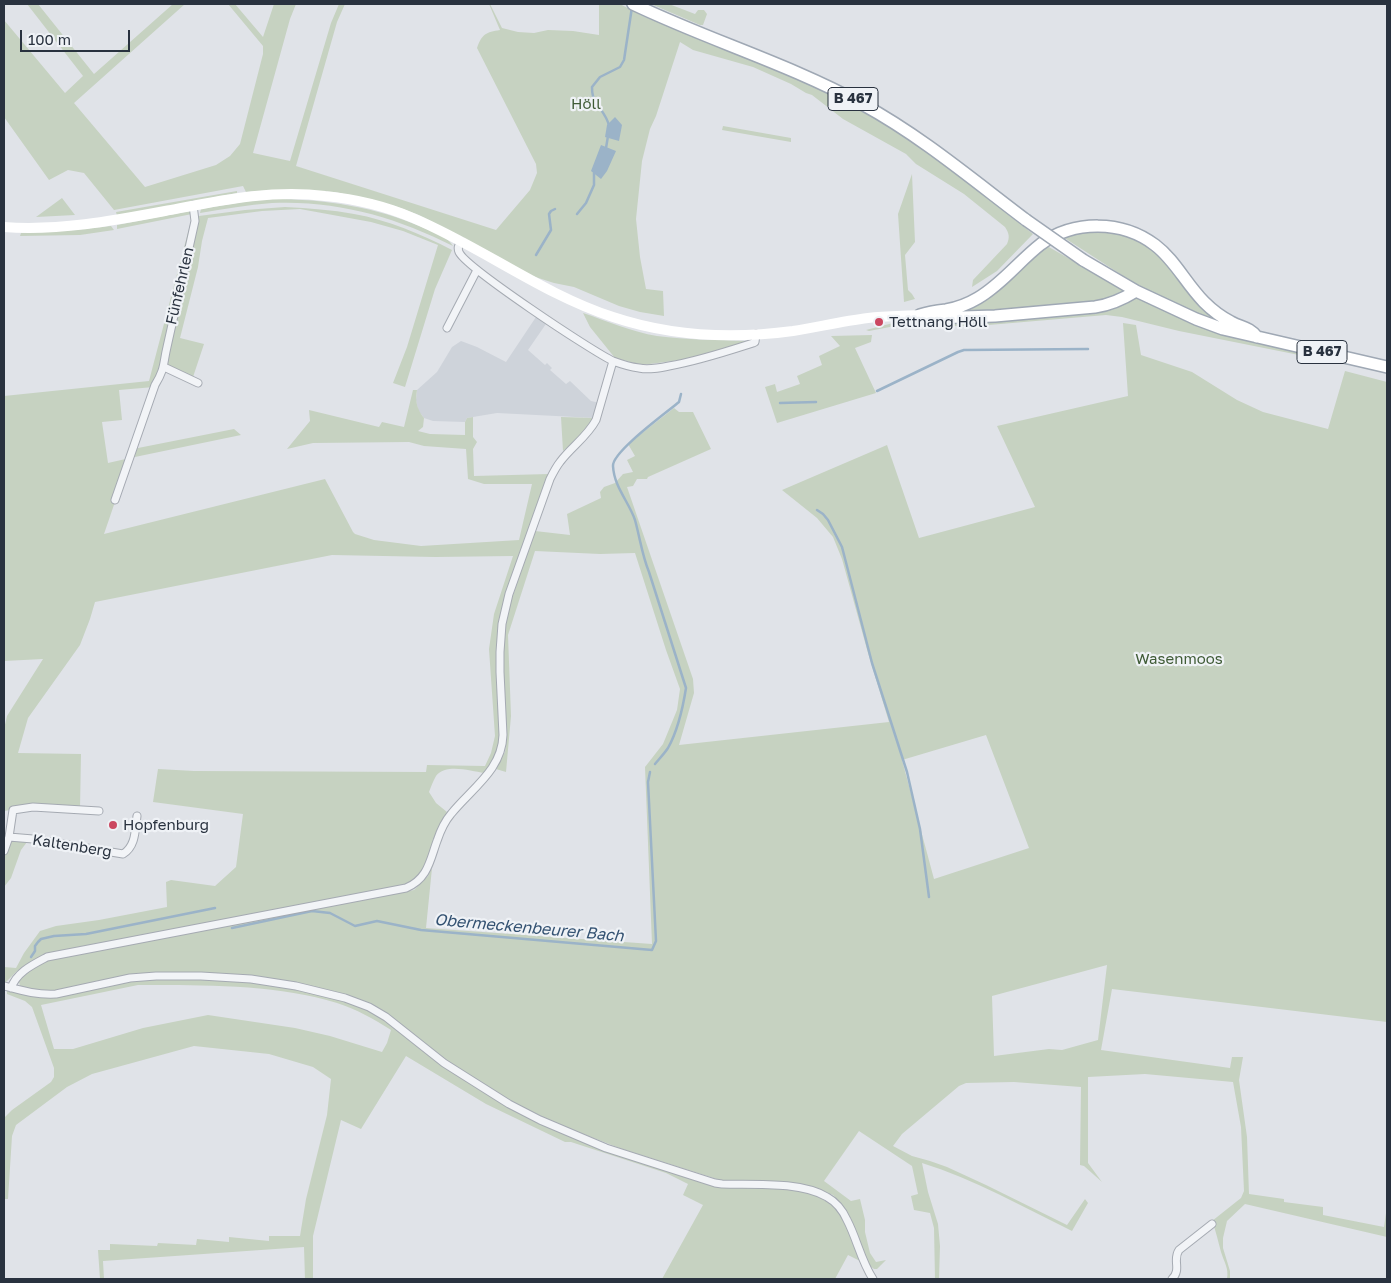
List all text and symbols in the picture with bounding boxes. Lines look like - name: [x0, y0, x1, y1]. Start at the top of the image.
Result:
- scale bar: [22, 20, 132, 52]
- text: 100 m: [28, 30, 71, 48]
- road number: B 467: [828, 88, 878, 110]
- park label: Höll: [571, 95, 601, 113]
- street label: Fünfehrlen: [162, 246, 198, 326]
- place label: Tettnang Höll: [889, 313, 987, 331]
- marker: Tettnang Höll: [873, 316, 885, 328]
- road number: B 467: [1297, 341, 1347, 364]
- park label: Wasenmoos: [1135, 650, 1223, 668]
- place label: Hopfenburg: [123, 816, 209, 834]
- marker: Hopfenburg: [107, 819, 119, 831]
- street label: Kaltenberg: [31, 831, 113, 861]
- water label: Obermeckenbeurer Bach: [434, 910, 624, 946]

